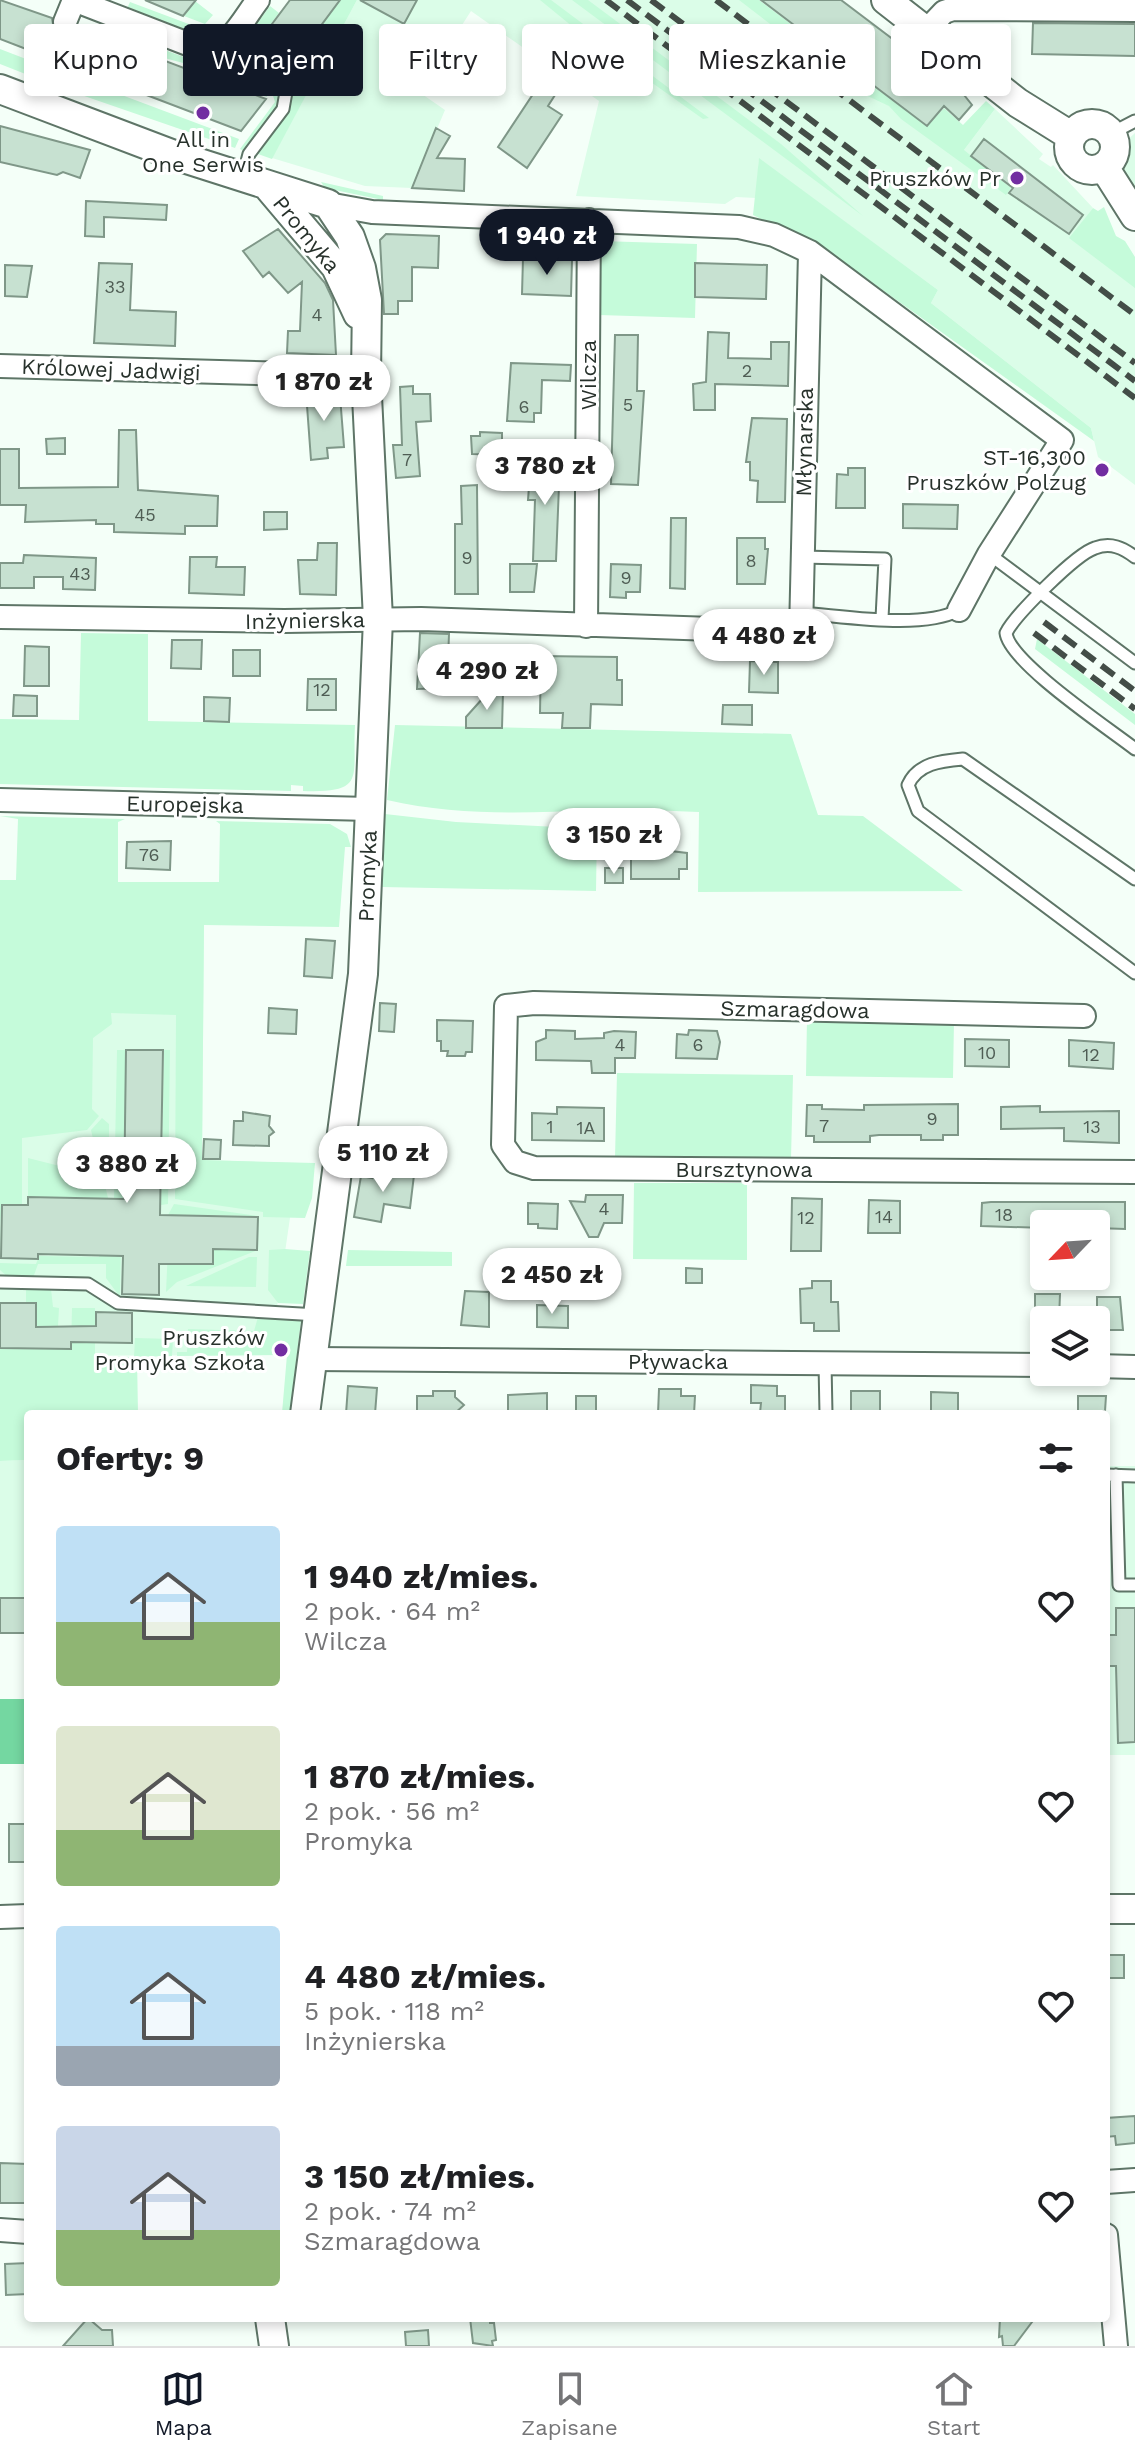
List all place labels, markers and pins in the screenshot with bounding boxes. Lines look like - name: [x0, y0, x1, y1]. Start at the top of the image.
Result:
- marker: All in One Serwis: [194, 104, 212, 122]
- place label: All in One Serwis: [142, 127, 264, 177]
- place label: Pruszków Pr: [869, 166, 1001, 191]
- marker: Pruszków Pr: [1008, 169, 1026, 187]
- pin: 1 940 zł: [464, 209, 630, 277]
- pin: 1 870 zł: [241, 355, 407, 423]
- pin: 3 780 zł: [462, 439, 628, 507]
- place label: ST-16,300 Pruszków Polzug: [906, 445, 1086, 495]
- marker: ST-16,300 Pruszków Polzug: [1093, 461, 1111, 479]
- pin: 4 480 zł: [681, 609, 847, 677]
- pin: 4 290 zł: [404, 644, 570, 712]
- pin: 3 150 zł: [531, 808, 697, 876]
- pin: 5 110 zł: [300, 1126, 466, 1194]
- pin: 3 880 zł: [44, 1137, 210, 1205]
- pin: 2 450 zł: [469, 1248, 635, 1316]
- place label: Pruszków Promyka Szkoła: [94, 1325, 265, 1375]
- marker: Pruszków Promyka Szkoła: [272, 1341, 290, 1359]

